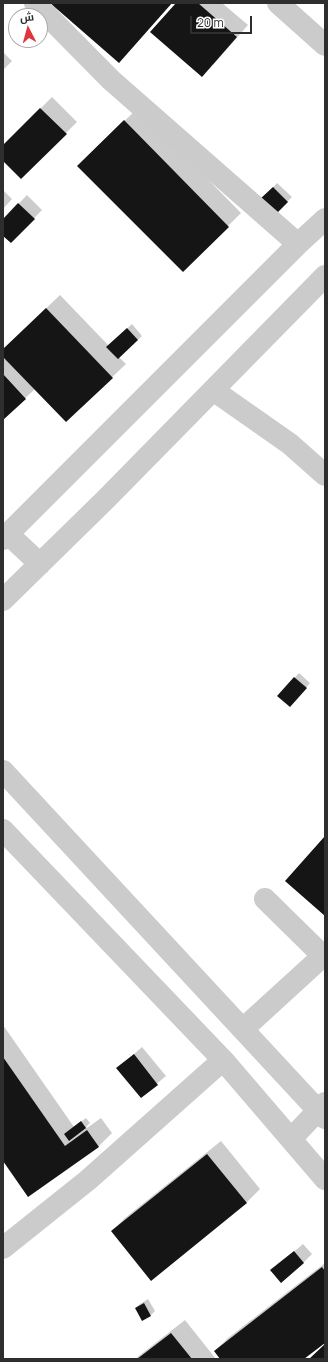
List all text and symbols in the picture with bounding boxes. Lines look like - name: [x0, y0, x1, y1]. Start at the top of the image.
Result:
- north arrow: [8, 8, 48, 48]
- text: ش: [19, 8, 35, 25]
- scale bar: [192, 8, 254, 34]
- text: 20 m: [197, 14, 224, 31]

